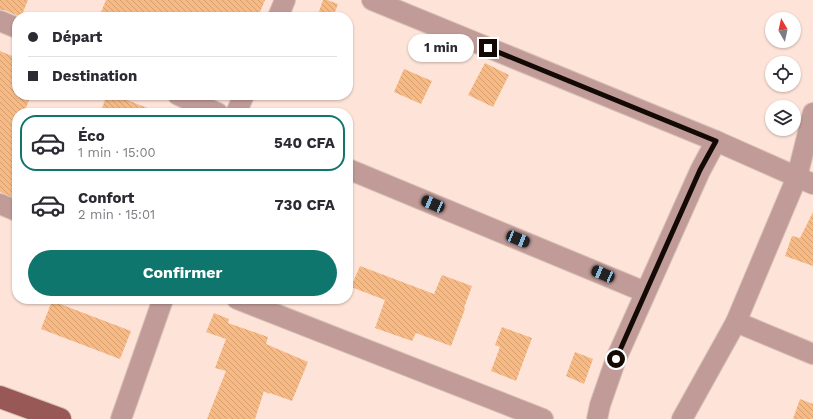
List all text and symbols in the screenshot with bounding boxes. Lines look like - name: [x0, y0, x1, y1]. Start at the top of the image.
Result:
- north arrow: [765, 12, 801, 48]
- map controls: [765, 12, 801, 136]
- text: Départ: [52, 28, 102, 46]
- callout: 1 min: [408, 34, 474, 62]
- route end: [479, 39, 497, 57]
- text: 1 min: [424, 40, 458, 55]
- button: locate: [765, 56, 801, 92]
- text: Destination: [52, 67, 137, 85]
- button: layers: [765, 100, 801, 136]
- icon: car: [30, 125, 66, 161]
- text: Éco: [78, 127, 105, 145]
- text: 540 CFA: [274, 134, 335, 152]
- text: 1 min · 15:00: [78, 145, 156, 160]
- icon: car: [30, 187, 66, 223]
- text: Confort: [78, 189, 134, 207]
- car: [420, 194, 446, 214]
- text: 730 CFA: [274, 196, 335, 214]
- text: 2 min · 15:01: [78, 207, 155, 222]
- car: [505, 229, 531, 249]
- button: Confirmer: [28, 250, 337, 296]
- car: [590, 264, 616, 284]
- route start: [607, 350, 625, 368]

